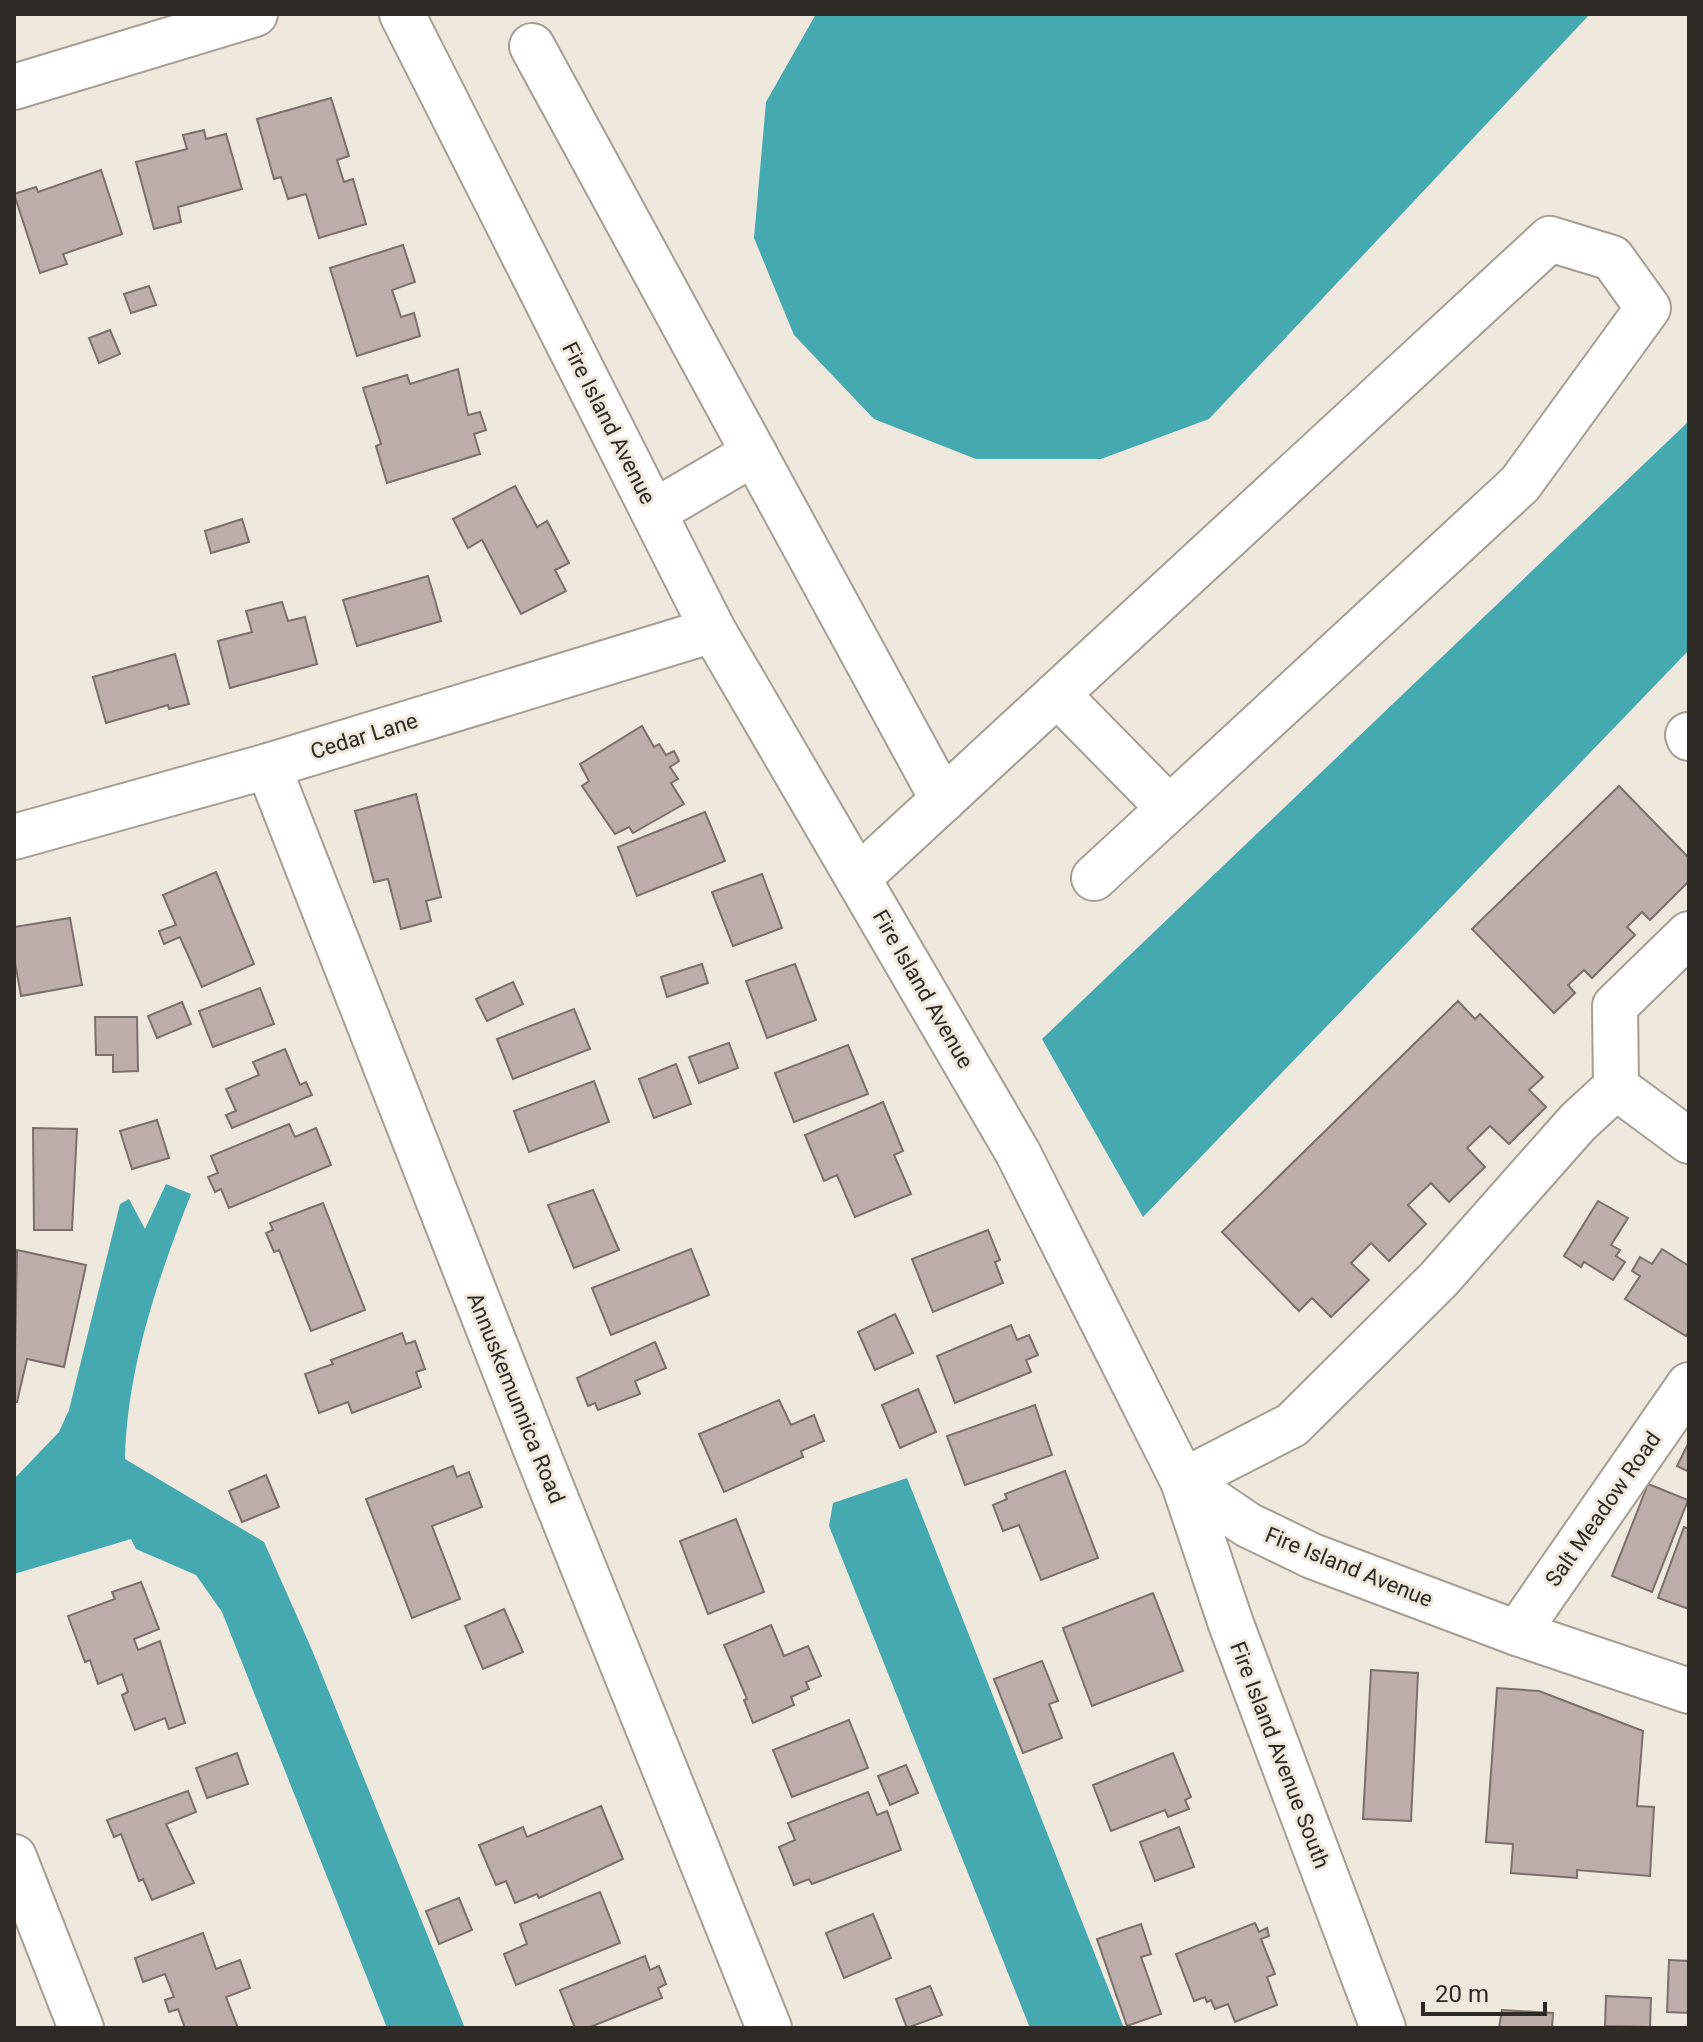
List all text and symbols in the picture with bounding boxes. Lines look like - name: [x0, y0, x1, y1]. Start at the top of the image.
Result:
- street label: Fire Island Avenue: [557, 338, 661, 508]
- street label: Cedar Lane: [307, 708, 421, 764]
- street label: Fire Island Avenue: [868, 905, 978, 1073]
- street label: Annuskemunnica Road: [462, 1289, 570, 1507]
- street label: Salt Meadow Road: [1540, 1427, 1666, 1591]
- street label: Fire Island Avenue: [1262, 1522, 1436, 1612]
- street label: Fire Island Avenue South: [1225, 1638, 1335, 1872]
- scale bar: [1423, 1966, 1545, 2016]
- text: 20 m: [1435, 1980, 1489, 2008]

